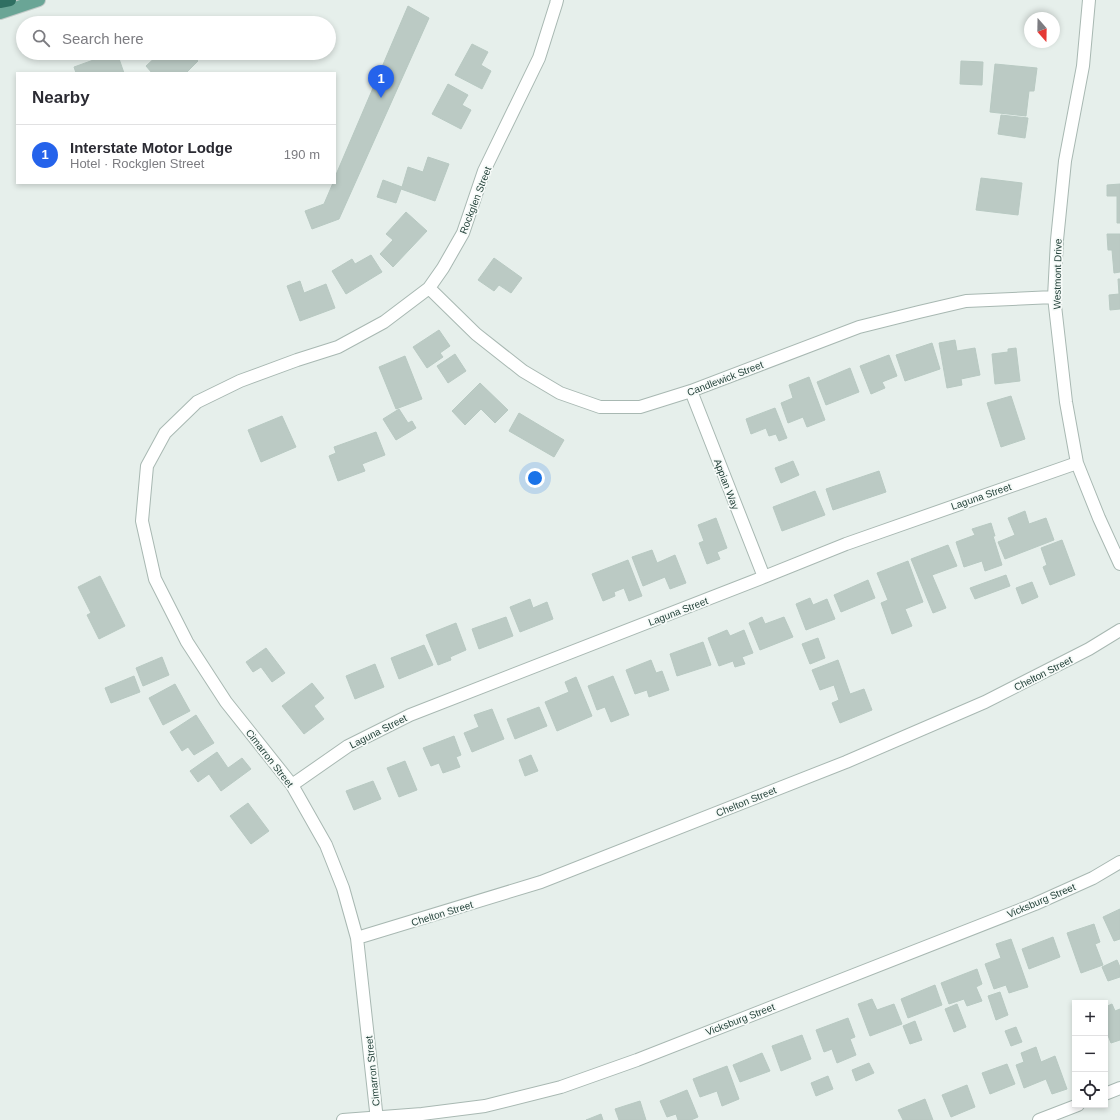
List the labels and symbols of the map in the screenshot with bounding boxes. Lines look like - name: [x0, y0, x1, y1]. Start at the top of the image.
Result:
- north arrow: [1024, 12, 1060, 48]
- pin: 1: [368, 65, 394, 98]
- street label: Rockglen Street: [458, 165, 493, 235]
- street label: Westmont Drive: [1051, 238, 1064, 310]
- street label: Candlewick Street: [686, 359, 765, 398]
- street label: Appian Way: [712, 457, 741, 511]
- your location: [525, 468, 545, 488]
- street label: Laguna Street: [950, 481, 1013, 512]
- street label: Laguna Street: [647, 595, 710, 628]
- street label: Chelton Street: [1012, 654, 1074, 693]
- street label: Laguna Street: [348, 712, 409, 751]
- street label: Cimarron Street: [244, 727, 296, 790]
- street label: Chelton Street: [714, 784, 778, 819]
- street label: Vicksburg Street: [1005, 881, 1077, 920]
- street label: Chelton Street: [410, 899, 475, 928]
- street label: Vicksburg Street: [704, 1001, 777, 1038]
- street label: Cimarron Street: [363, 1035, 382, 1107]

